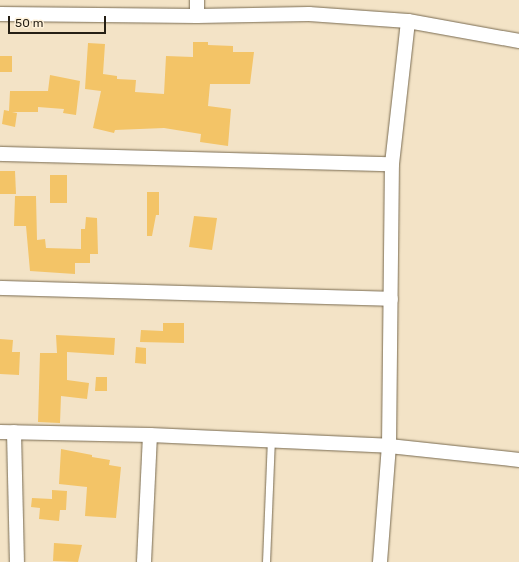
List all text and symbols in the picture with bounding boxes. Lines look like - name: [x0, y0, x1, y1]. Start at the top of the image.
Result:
- scale bar: [10, 8, 108, 34]
- text: 50 m: [15, 16, 43, 30]

